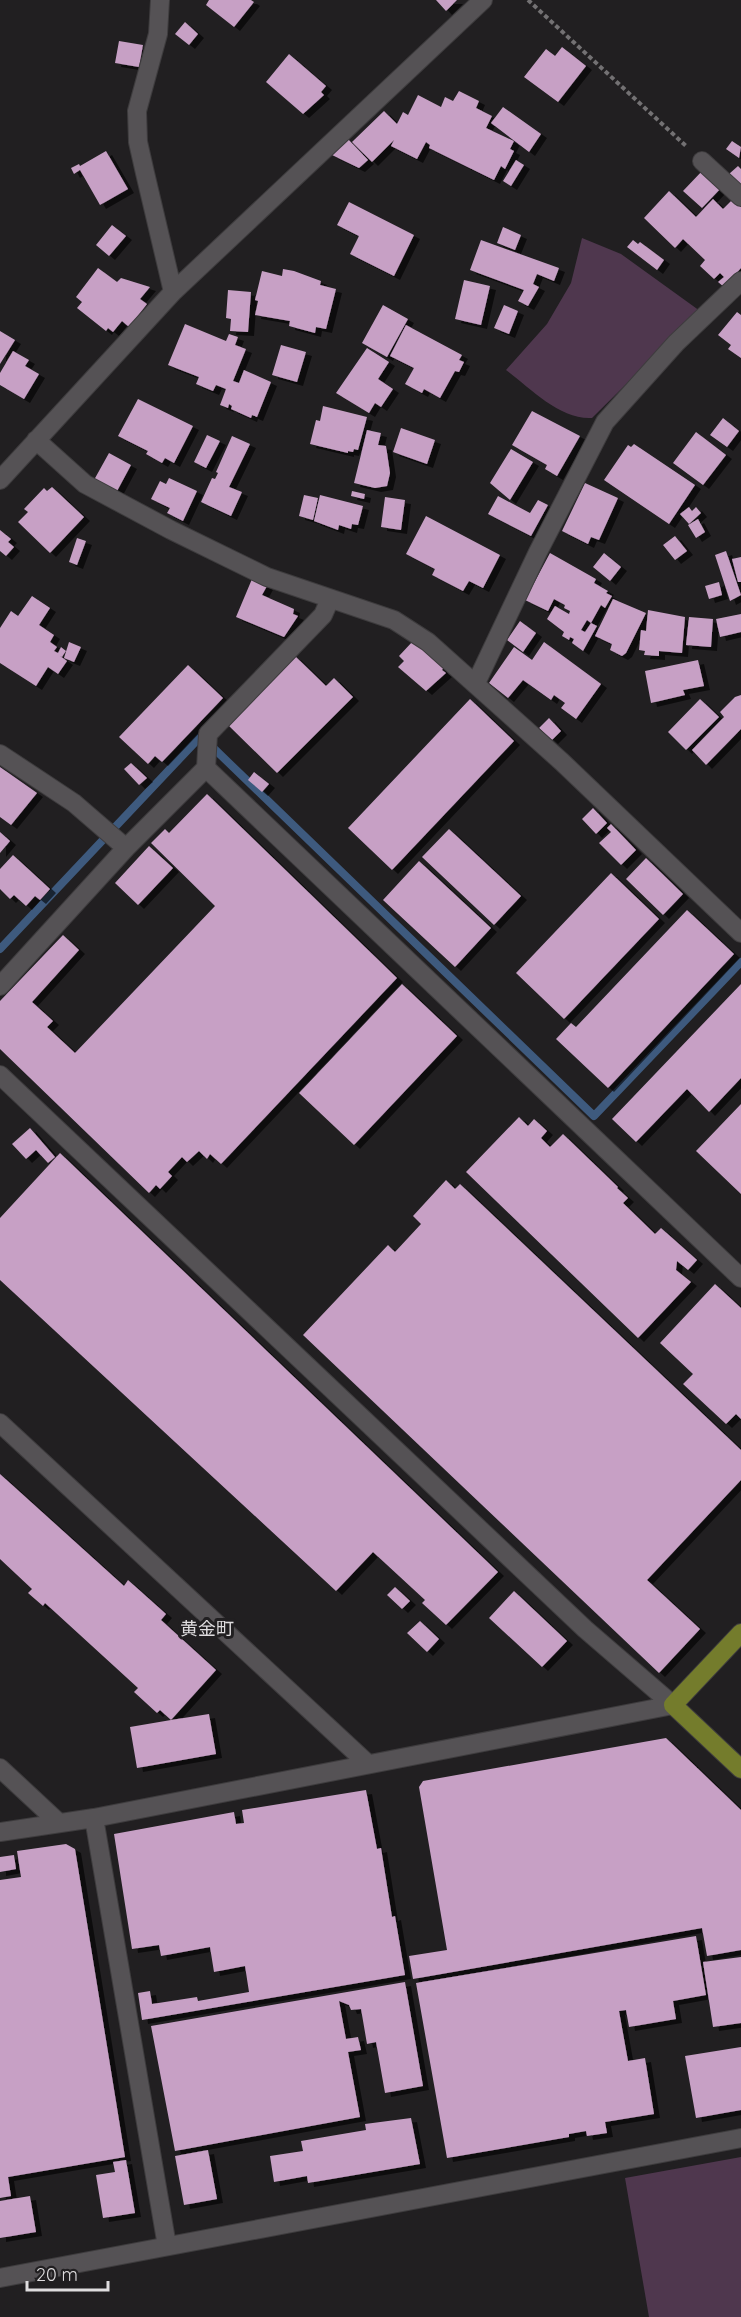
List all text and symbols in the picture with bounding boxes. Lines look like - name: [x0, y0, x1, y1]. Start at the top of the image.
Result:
- district label: 黄金町: [180, 1617, 234, 1640]
- scale bar: [27, 2254, 108, 2292]
- text: 20 m: [36, 2263, 78, 2286]

